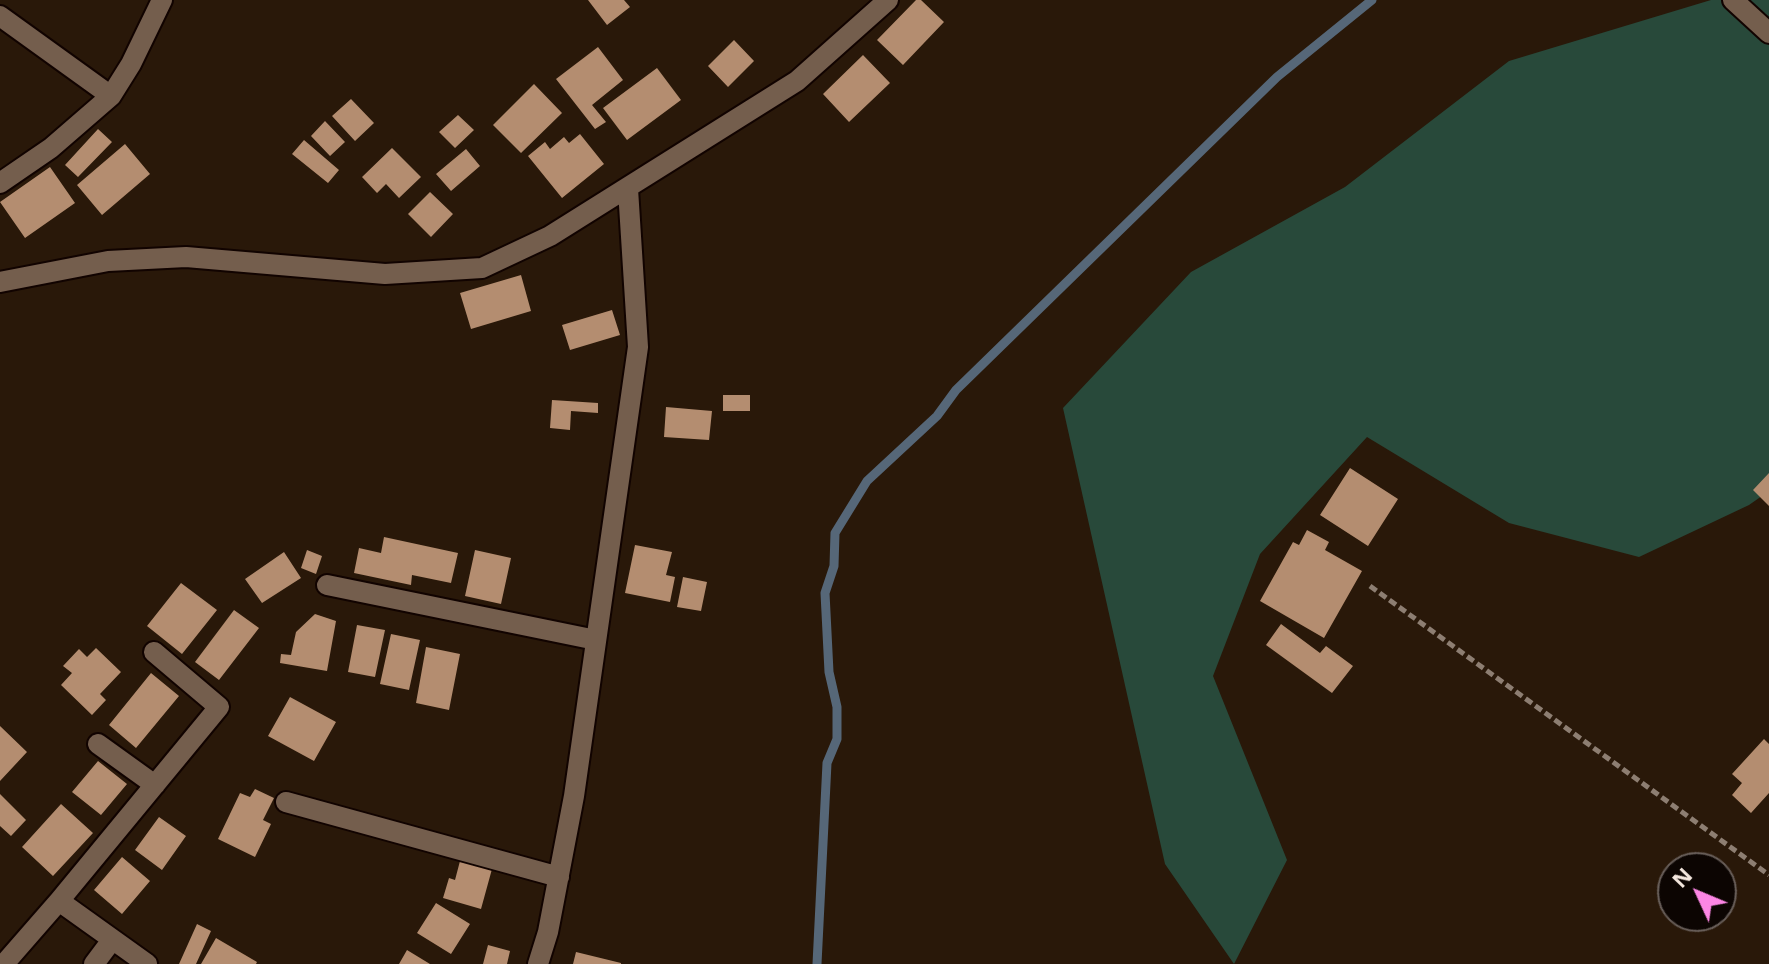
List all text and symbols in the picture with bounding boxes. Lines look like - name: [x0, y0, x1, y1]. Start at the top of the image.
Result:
- north arrow: [1657, 852, 1737, 932]
- text: N: [1664, 860, 1698, 894]

